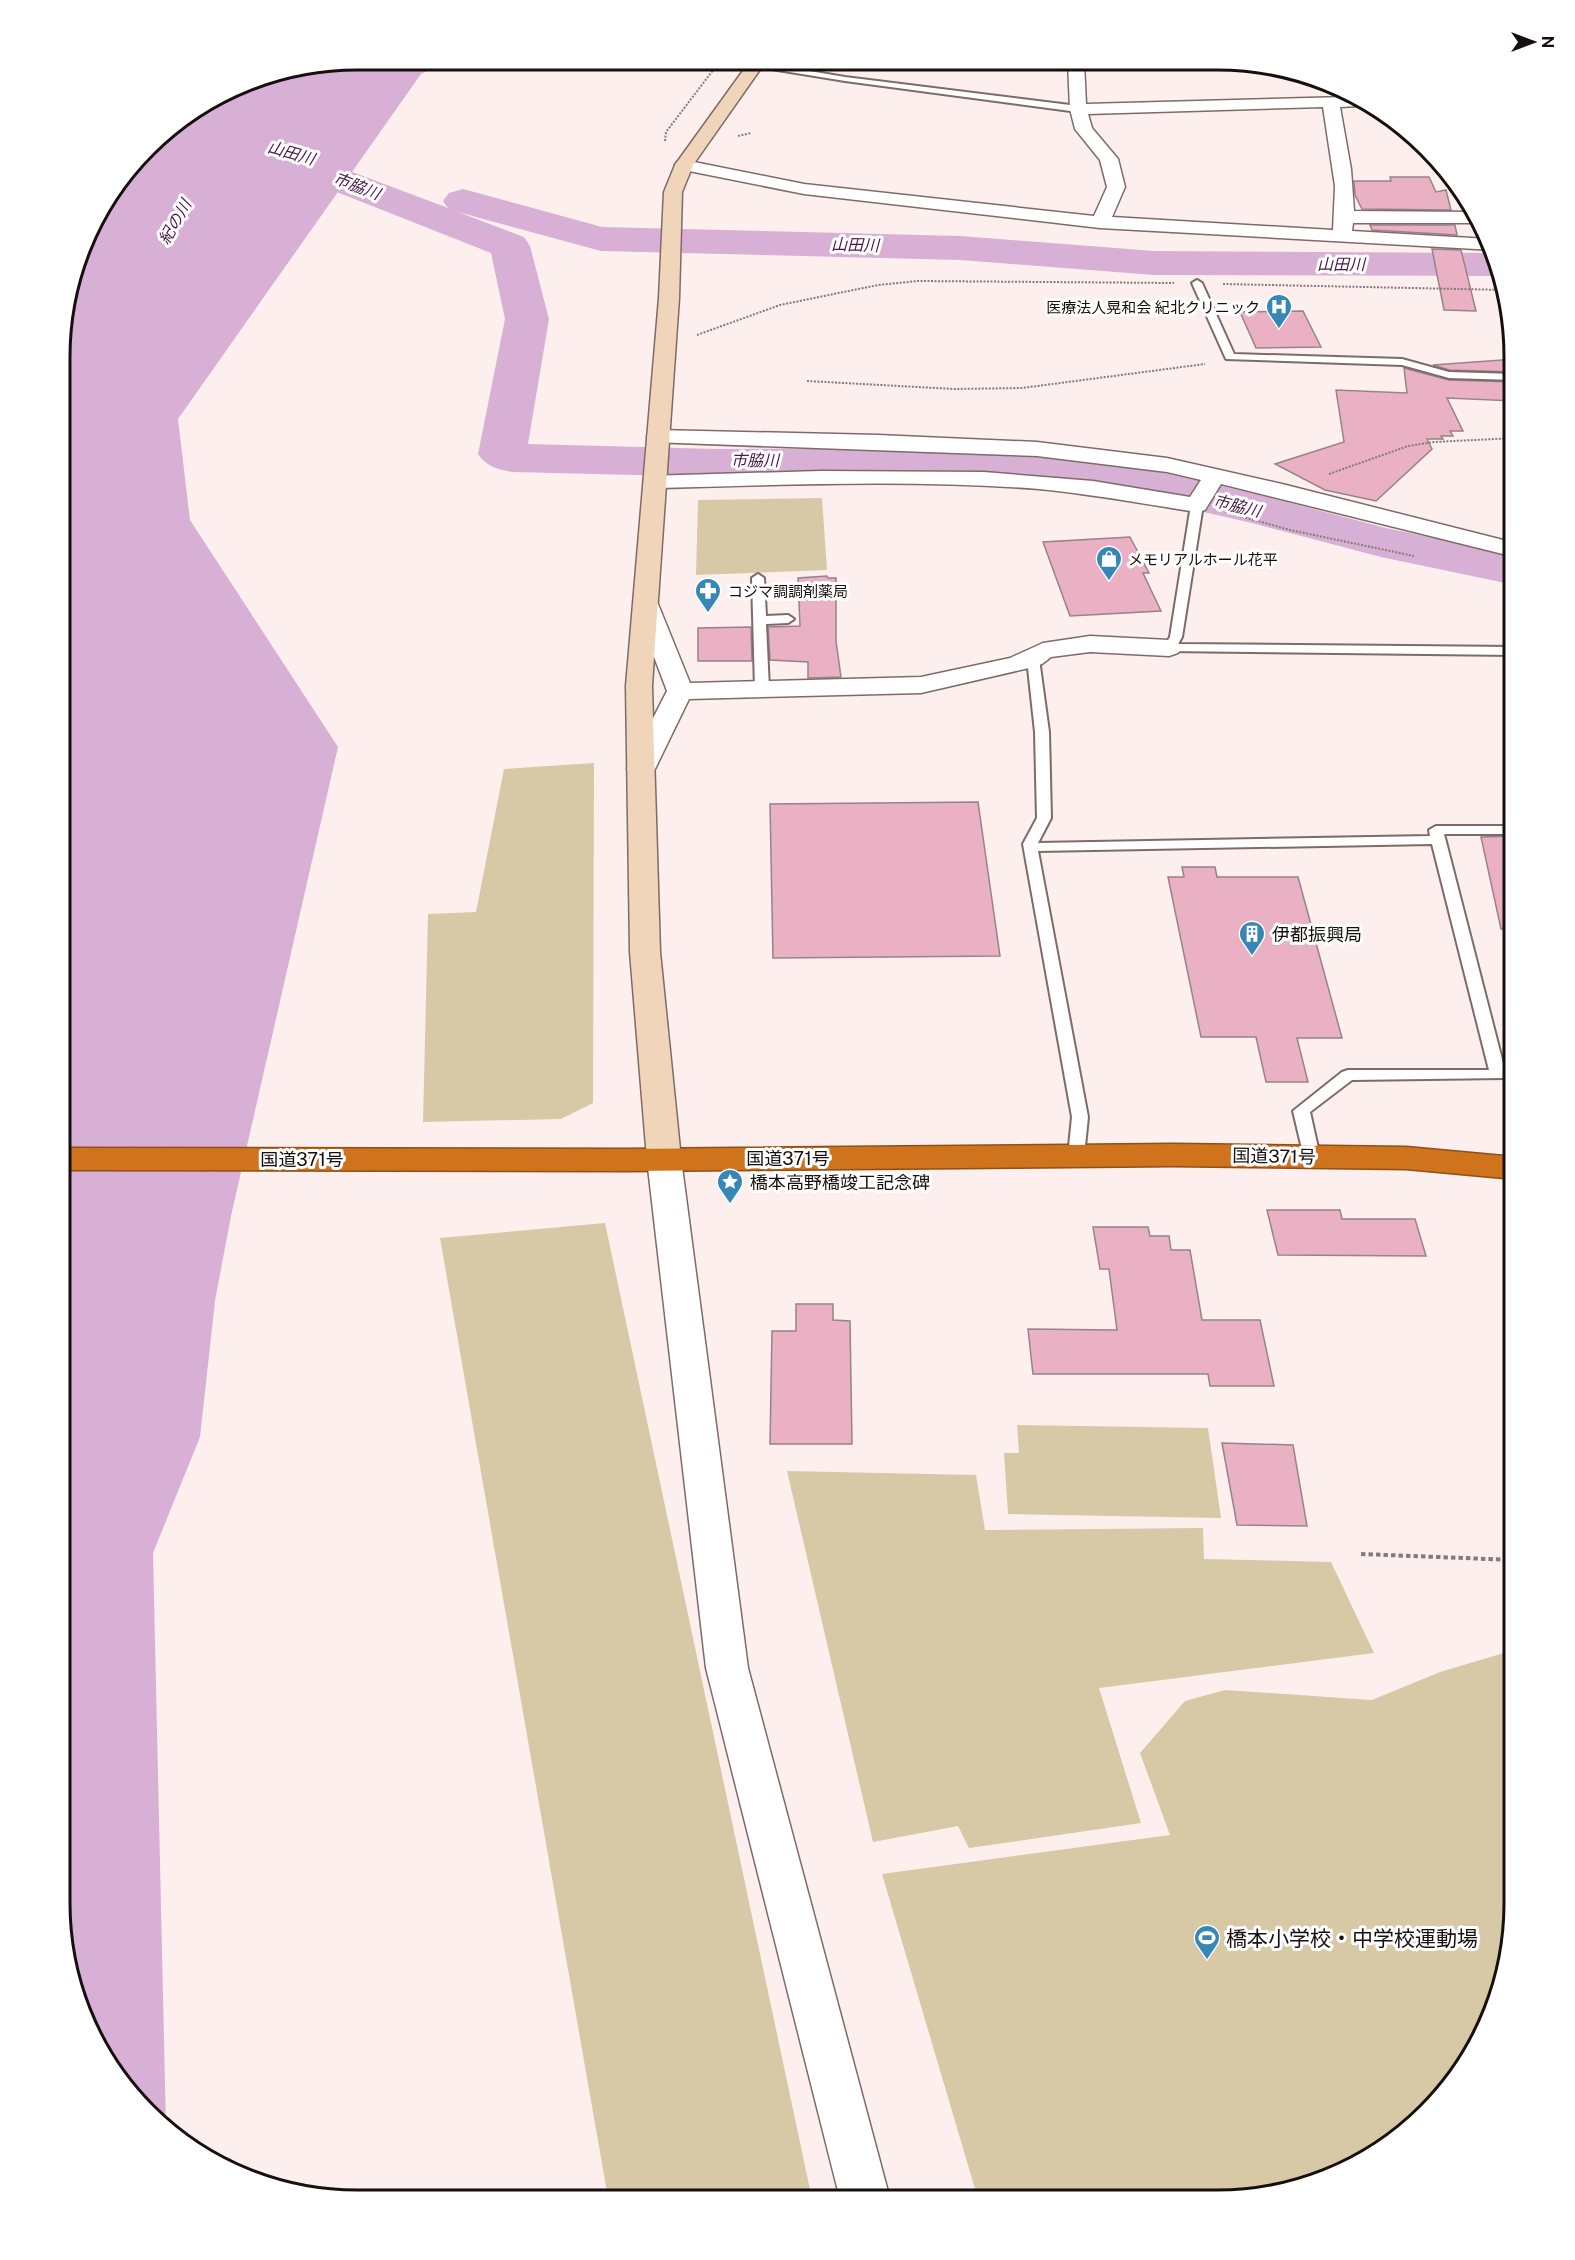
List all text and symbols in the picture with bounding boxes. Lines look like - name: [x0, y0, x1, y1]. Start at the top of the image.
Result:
- north arrow: [1503, 12, 1563, 72]
- text: N: [1538, 36, 1557, 48]
- water label: 山田川: [265, 137, 319, 169]
- water label: 市脇川: [331, 169, 385, 204]
- water label: 紀の川: [155, 195, 196, 248]
- water label: 山田川: [831, 235, 881, 255]
- water label: 山田川: [1317, 255, 1367, 274]
- hospital icon: 医療法人晃和会 紀北クリニック: [1264, 292, 1294, 330]
- place label: 医療法人晃和会 紀北クリニック: [1046, 299, 1260, 316]
- water label: 市脇川: [731, 451, 781, 470]
- water label: 市脇川: [1211, 491, 1265, 522]
- shop icon: メモリアルホール花平: [1094, 544, 1124, 582]
- place label: メモリアルホール花平: [1128, 551, 1278, 568]
- pharmacy icon: コジマ調調剤薬局: [693, 576, 723, 614]
- place label: コジマ調調剤薬局: [728, 583, 848, 600]
- building icon: 伊都振興局: [1237, 919, 1267, 957]
- place label: 伊都振興局: [1272, 924, 1362, 945]
- street label: 国道371号: [1232, 1145, 1316, 1167]
- street label: 国道371号: [746, 1148, 830, 1169]
- street label: 国道371号: [260, 1149, 344, 1170]
- place icon: 橋本高野橋竣工記念碑: [715, 1167, 745, 1205]
- place label: 橋本高野橋竣工記念碑: [750, 1172, 930, 1193]
- sports icon: 橋本小学校・中学校運動場: [1192, 1923, 1222, 1961]
- place label: 橋本小学校・中学校運動場: [1226, 1926, 1478, 1951]

